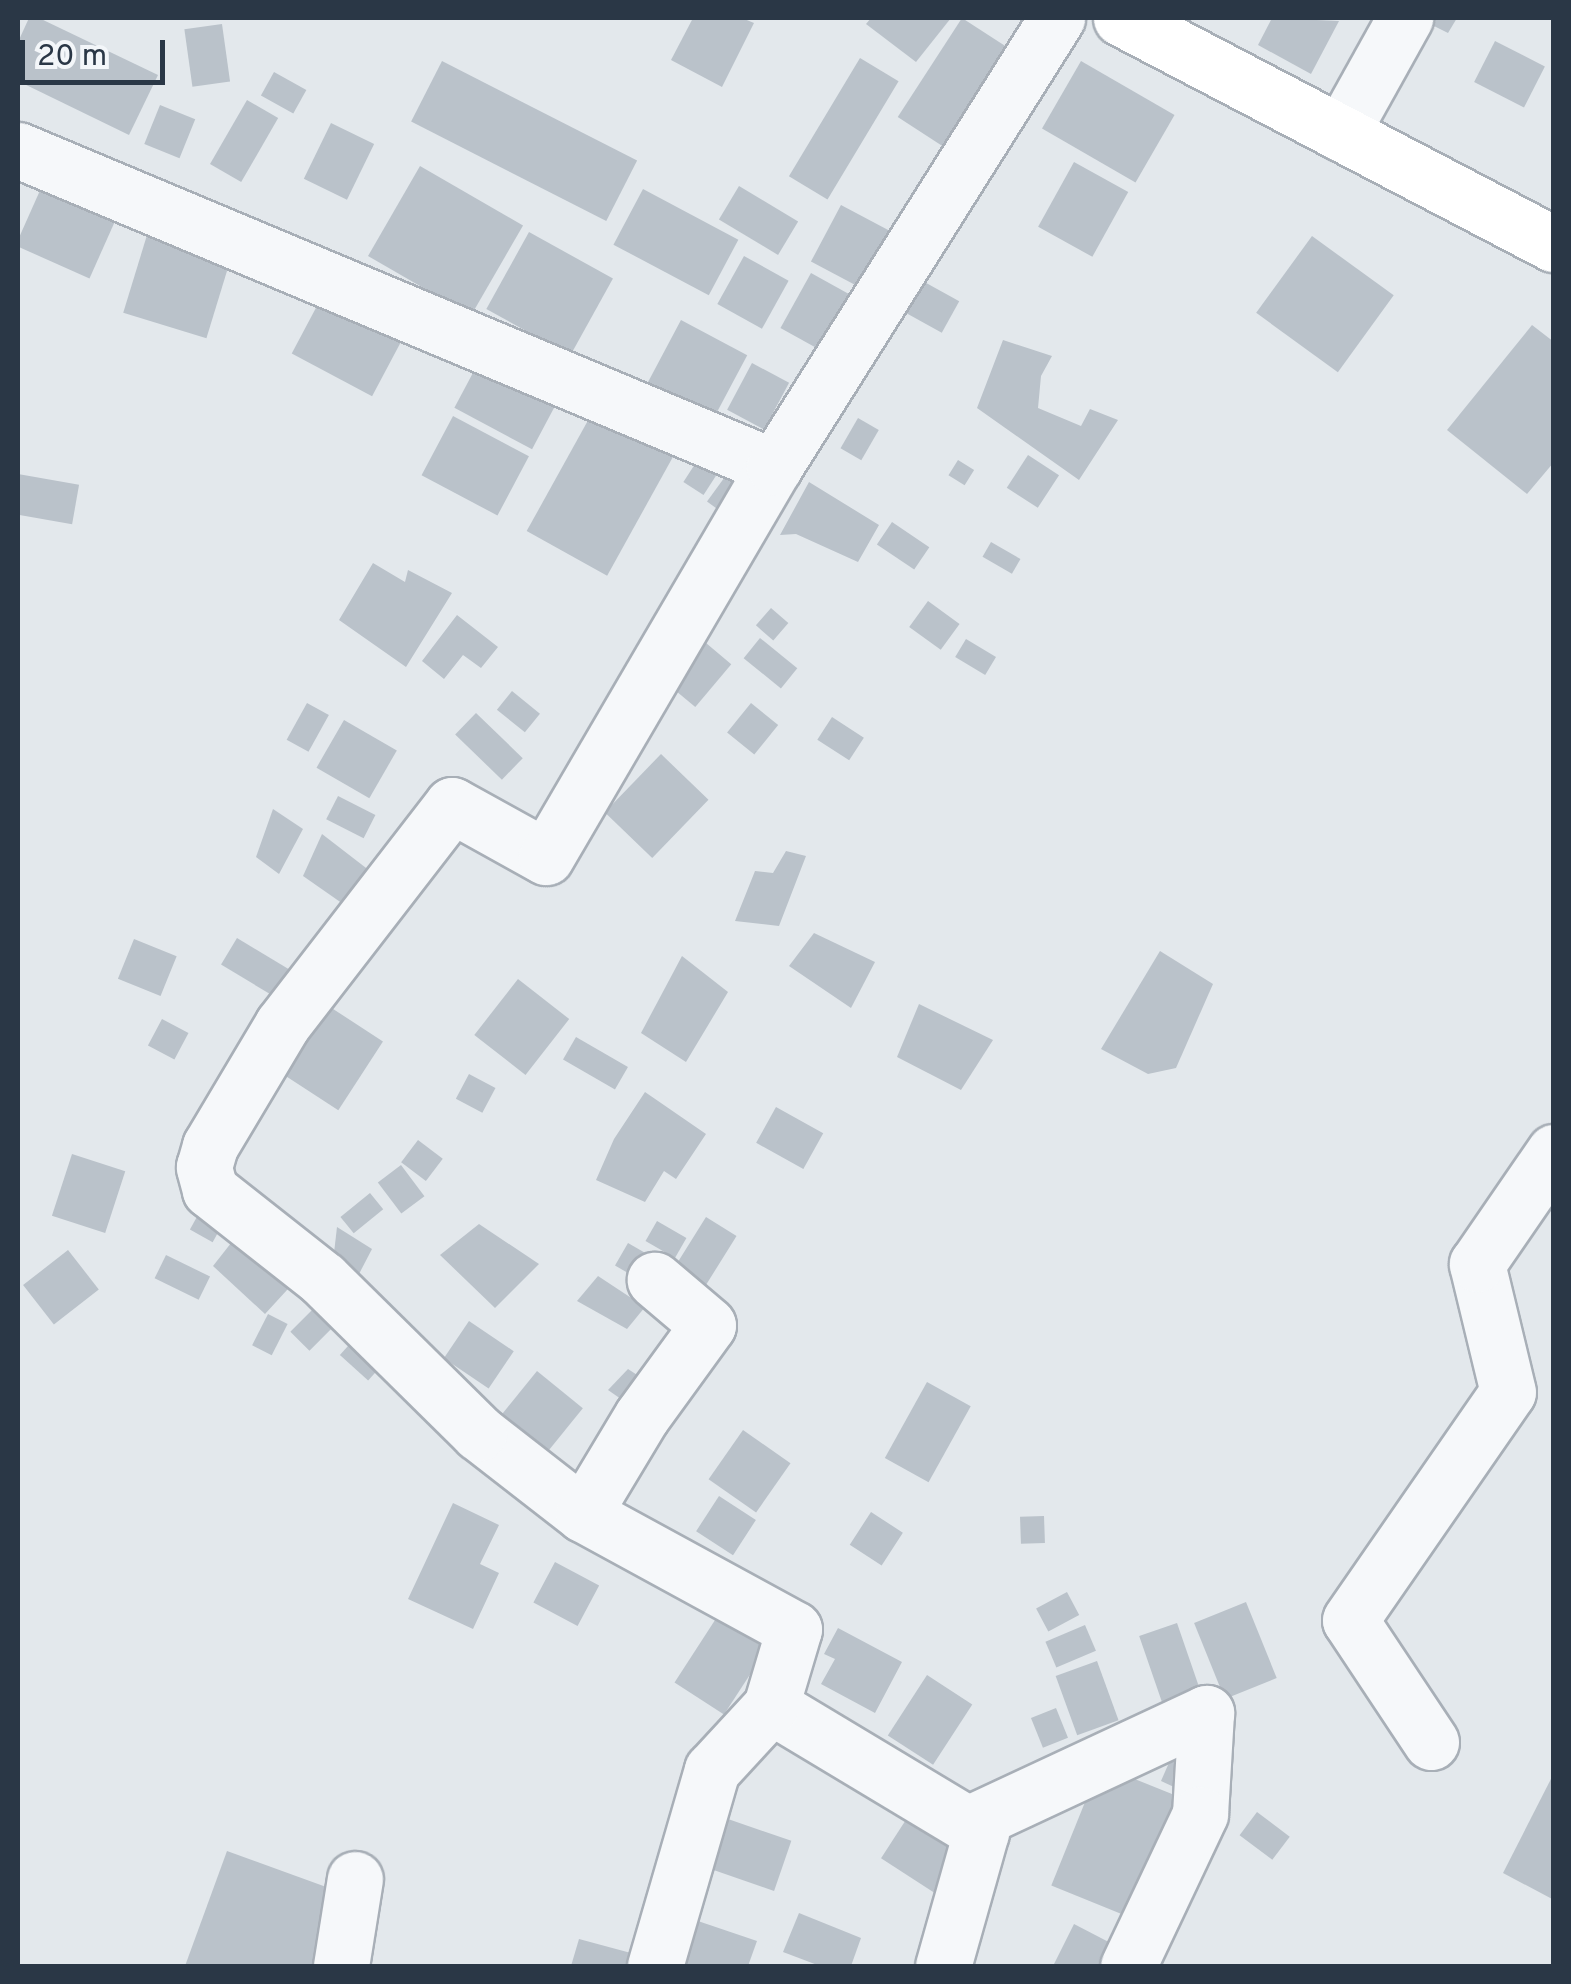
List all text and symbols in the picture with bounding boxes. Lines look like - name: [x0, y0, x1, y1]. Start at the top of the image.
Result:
- scale bar: [25, 20, 170, 82]
- text: 20 m: [37, 39, 107, 76]

